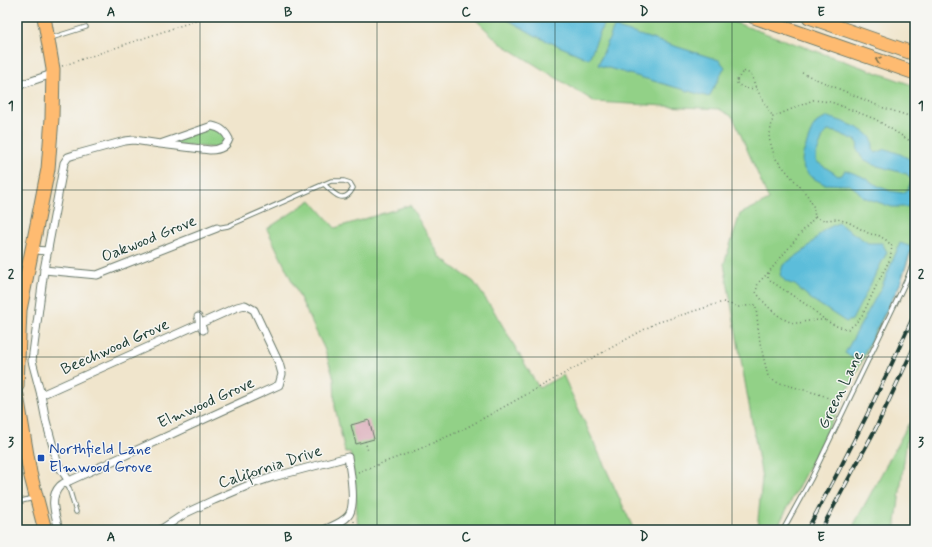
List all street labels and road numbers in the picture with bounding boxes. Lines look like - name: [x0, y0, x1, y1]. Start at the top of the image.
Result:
- street label: Oakwood Grove: [98, 210, 200, 268]
- street label: Beechwood Grove: [58, 314, 172, 380]
- street label: Green Lane: [813, 347, 869, 433]
- street label: Elmwood Grove: [154, 372, 258, 434]
- street label: California Drive: [216, 440, 325, 496]

